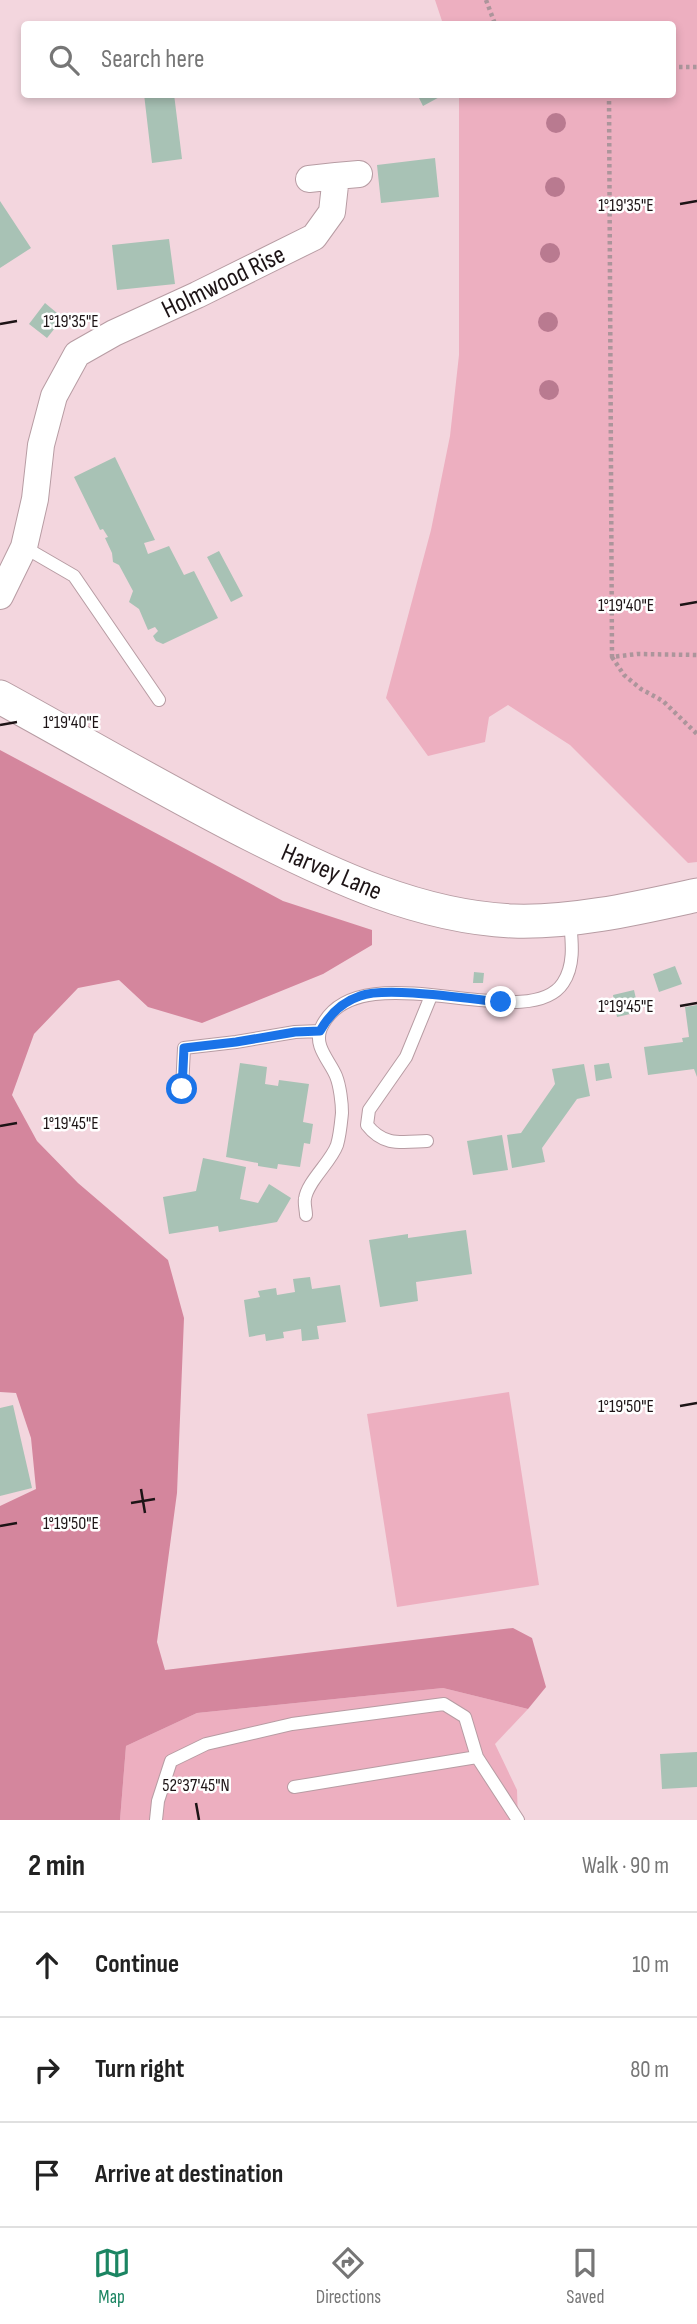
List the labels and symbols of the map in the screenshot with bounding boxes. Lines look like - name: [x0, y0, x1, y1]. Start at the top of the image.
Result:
- text: 1°19'35"E: [598, 195, 654, 216]
- street label: Holmwood Rise: [157, 239, 290, 325]
- text: 1°19'35"E: [43, 311, 99, 332]
- text: 1°19'40"E: [598, 595, 654, 616]
- text: 1°19'40"E: [43, 712, 99, 733]
- street label: Harvey Lane: [276, 837, 386, 907]
- route end: [485, 986, 516, 1017]
- text: 1°19'45"E: [598, 996, 654, 1017]
- route start: [166, 1073, 197, 1104]
- text: 1°19'45"E: [43, 1113, 99, 1134]
- text: 1°19'50"E: [598, 1396, 654, 1417]
- text: 1°19'50"E: [43, 1513, 99, 1534]
- text: 52°37'45"N: [162, 1775, 230, 1796]

